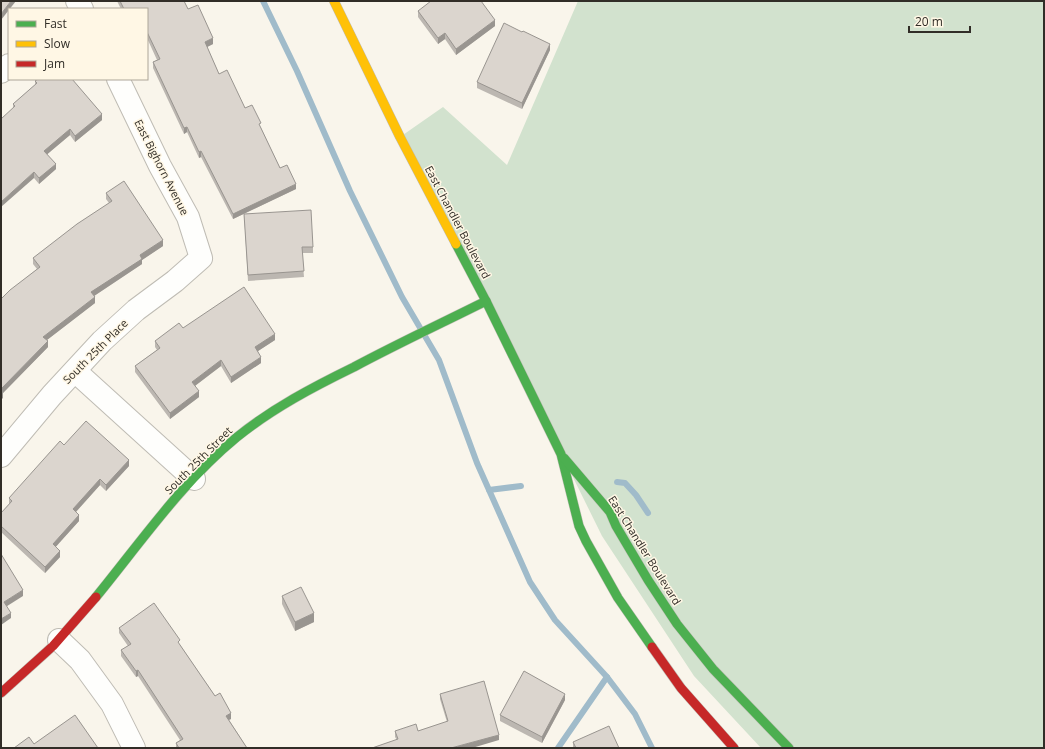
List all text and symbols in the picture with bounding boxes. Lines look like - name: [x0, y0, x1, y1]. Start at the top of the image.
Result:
- legend: [8, 8, 148, 80]
- scale bar: [909, 8, 970, 34]
- text: 20 m: [915, 13, 943, 30]
- text: Fast: [44, 15, 67, 32]
- text: Slow: [44, 35, 71, 52]
- text: Jam: [43, 55, 65, 72]
- street label: East Bighorn Avenue: [131, 116, 193, 218]
- street label: East Chandler Boulevard: [422, 163, 494, 281]
- street label: South 25th Place: [59, 315, 131, 387]
- street label: South 25th Street: [161, 423, 235, 497]
- street label: East Chandler Boulevard: [605, 493, 685, 607]

